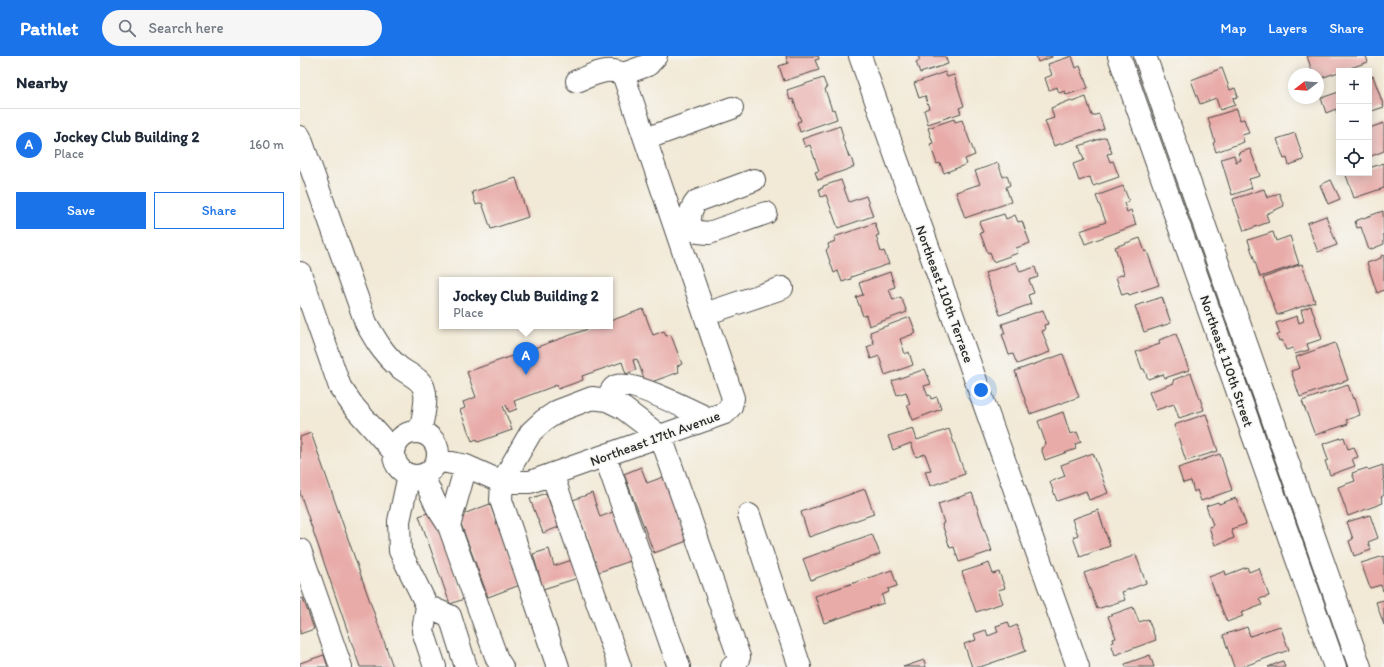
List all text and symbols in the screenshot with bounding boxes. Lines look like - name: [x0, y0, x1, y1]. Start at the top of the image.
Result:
- search box: [102, 10, 382, 46]
- text: Pathlet: [20, 17, 78, 40]
- icon: search: [116, 17, 138, 39]
- text: Search here: [148, 19, 224, 37]
- text: Map: [1221, 20, 1246, 37]
- text: Layers: [1268, 20, 1307, 37]
- text: Share: [1329, 20, 1364, 37]
- north arrow: [1288, 68, 1324, 104]
- map controls: [1336, 68, 1372, 176]
- button: +: [1336, 68, 1372, 104]
- text: Nearby: [16, 72, 68, 92]
- button: −: [1336, 104, 1372, 140]
- text: Jockey Club Building 2: [54, 128, 199, 146]
- text: A: [25, 137, 33, 152]
- text: 160 m: [249, 137, 284, 152]
- button: locate: [1336, 140, 1372, 176]
- text: Place: [54, 146, 84, 161]
- button: Save: [16, 192, 146, 229]
- button: Share: [154, 192, 284, 229]
- street label: Northeast 110th Terrace: [912, 223, 977, 366]
- popup: [439, 277, 613, 329]
- text: Jockey Club Building 2: [453, 287, 599, 305]
- street label: Northeast 110th Street: [1196, 293, 1257, 429]
- text: Place: [453, 305, 483, 320]
- pin: A: [513, 342, 539, 375]
- your location: [971, 380, 991, 400]
- street label: Northeast 17th Avenue: [588, 407, 723, 470]

